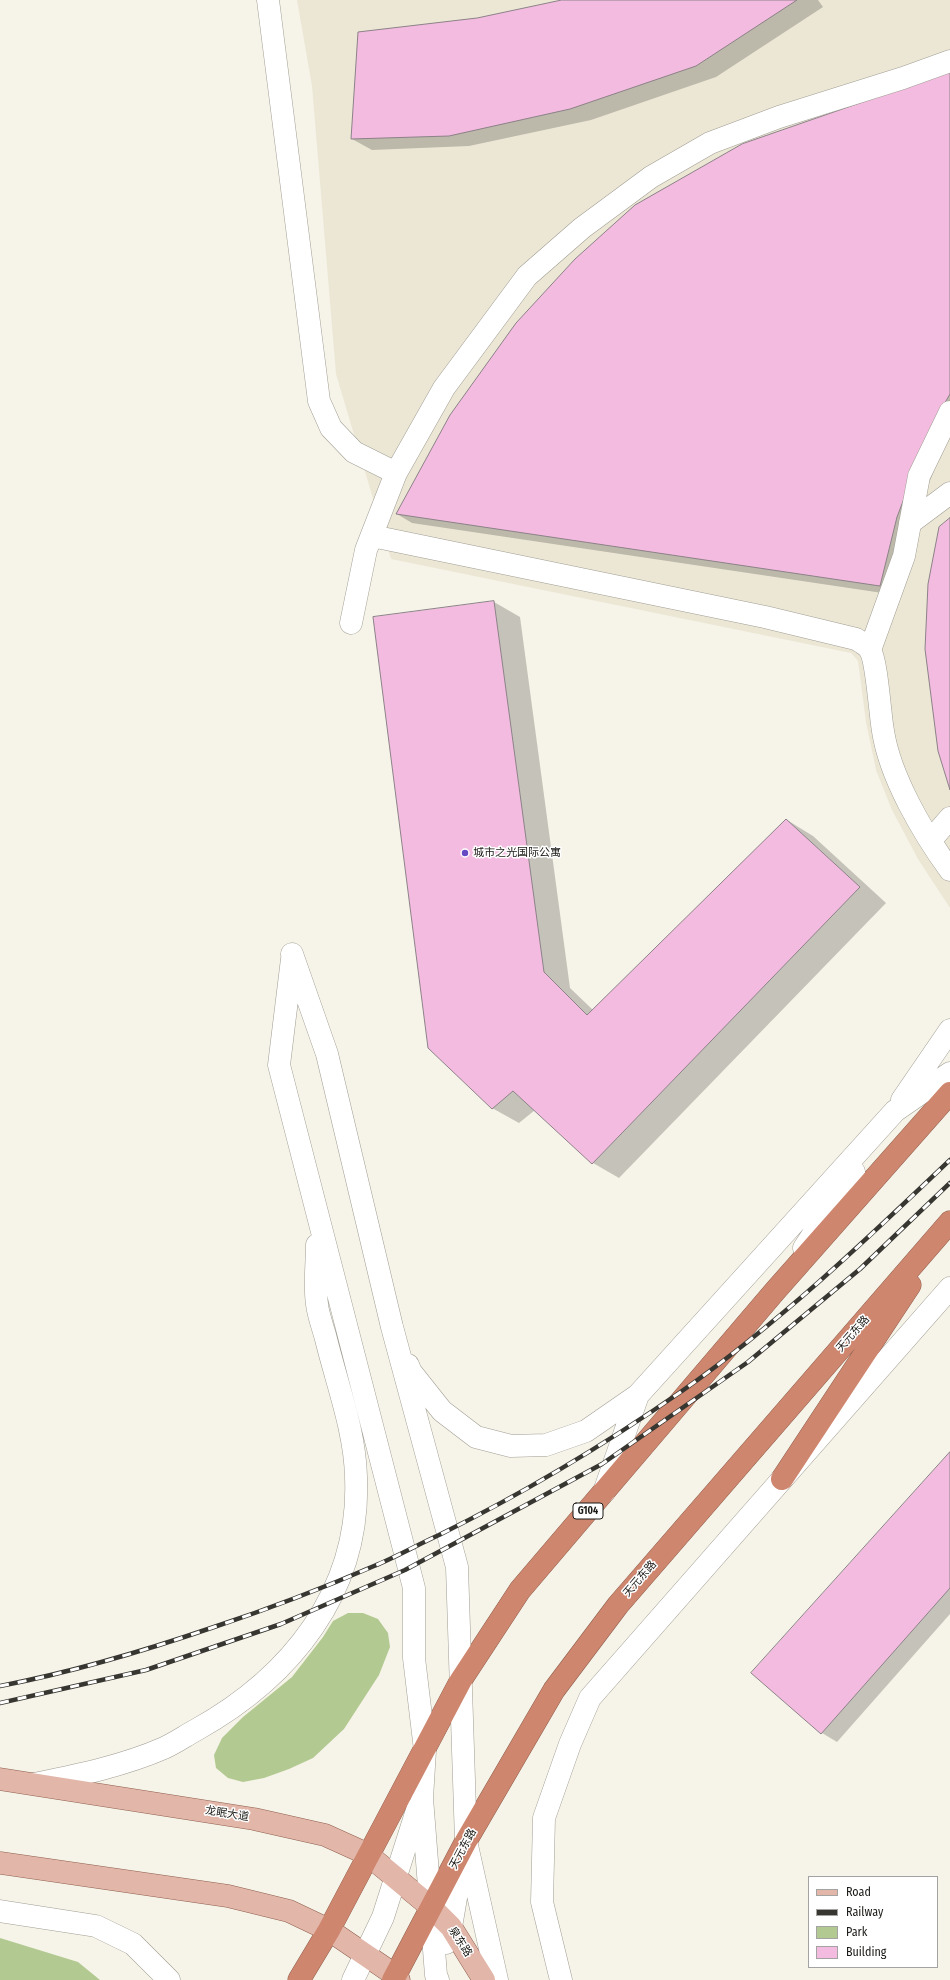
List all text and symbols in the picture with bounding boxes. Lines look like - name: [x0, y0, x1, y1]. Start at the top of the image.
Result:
- place label: 城市之光国际公寓: [473, 846, 561, 860]
- marker: 城市之光国际公寓: [460, 848, 470, 858]
- street label: 天元东路: [834, 1313, 872, 1355]
- road number: G104: [573, 1503, 603, 1519]
- street label: 天元东路: [621, 1558, 659, 1600]
- street label: 龙眠大道: [204, 1804, 250, 1824]
- street label: 天元东路: [447, 1826, 479, 1872]
- legend: [808, 1876, 938, 1968]
- text: Road: [846, 1885, 871, 1899]
- text: Railway: [846, 1905, 883, 1919]
- street label: 泉东路: [445, 1925, 475, 1959]
- text: Park: [846, 1925, 867, 1939]
- text: Building: [846, 1945, 886, 1959]

